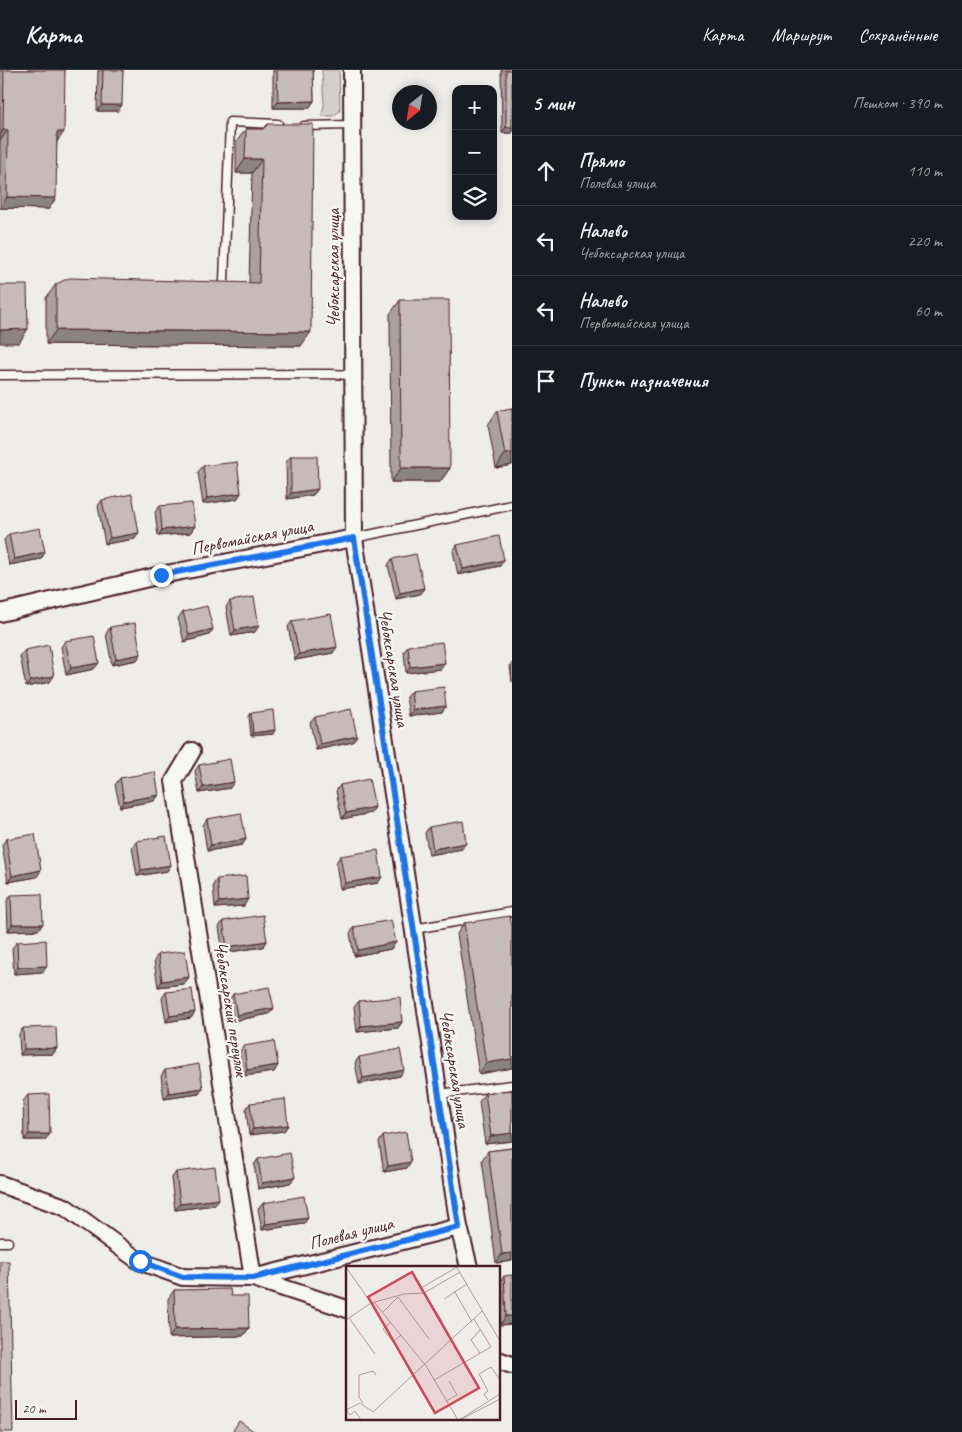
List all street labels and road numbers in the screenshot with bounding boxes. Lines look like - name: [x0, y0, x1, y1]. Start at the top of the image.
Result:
- street label: Чебоксарская улица: [322, 207, 344, 327]
- street label: Первомайская улица: [189, 514, 316, 560]
- street label: Чебоксарская улица: [374, 608, 414, 730]
- street label: Чебоксарский переулок: [209, 940, 253, 1080]
- street label: Чебоксарская улица: [435, 1009, 475, 1131]
- street label: Полевая улица: [307, 1212, 397, 1254]

